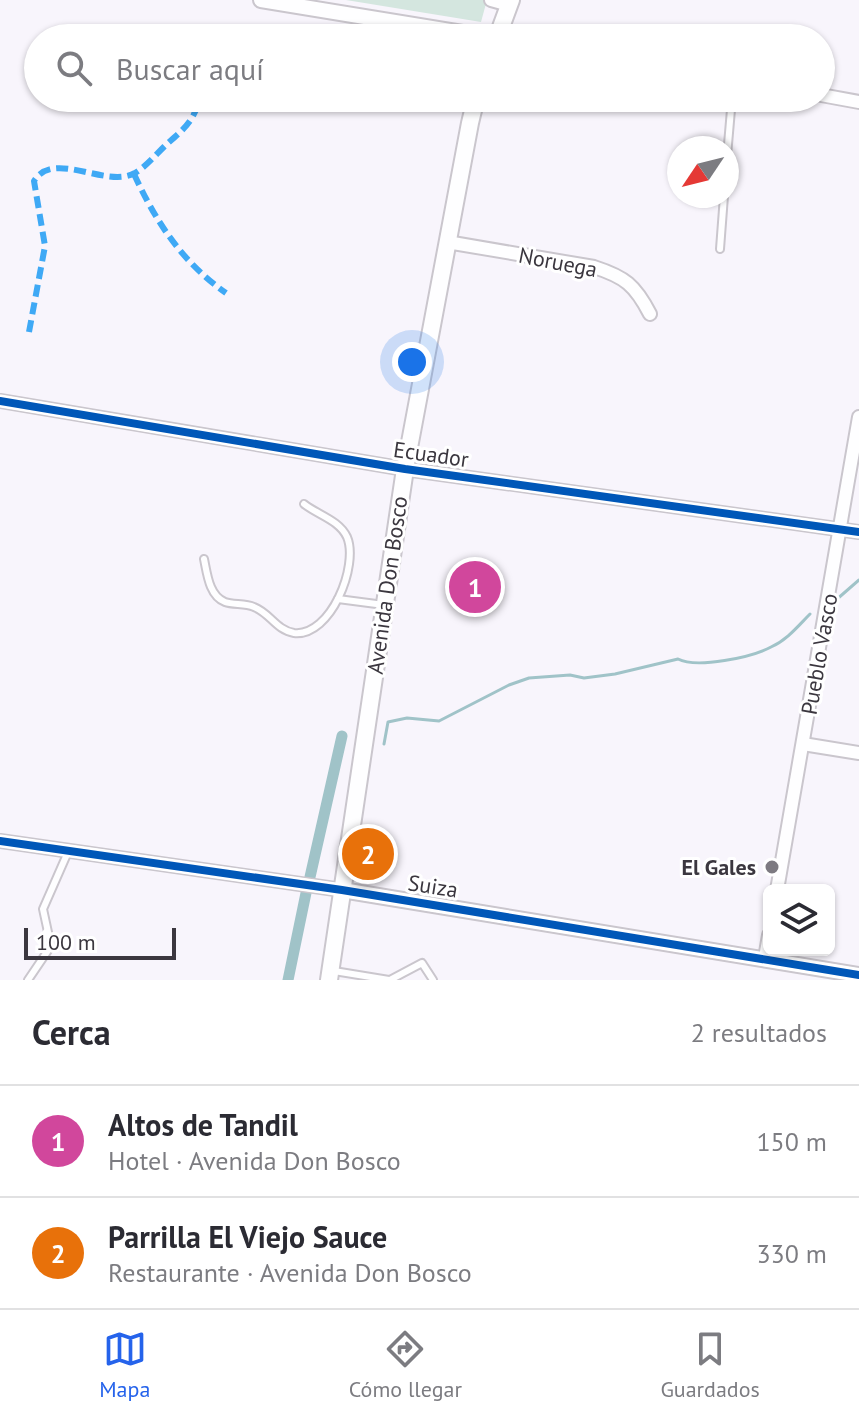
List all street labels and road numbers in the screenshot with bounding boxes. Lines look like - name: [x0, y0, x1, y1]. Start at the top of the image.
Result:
- street label: Noruega: [516, 241, 600, 283]
- street label: Ecuador: [392, 435, 471, 473]
- street label: Avenida Don Bosco: [361, 494, 413, 676]
- street label: Pueblo Vasco: [795, 591, 843, 717]
- street label: Suiza: [406, 868, 460, 904]

